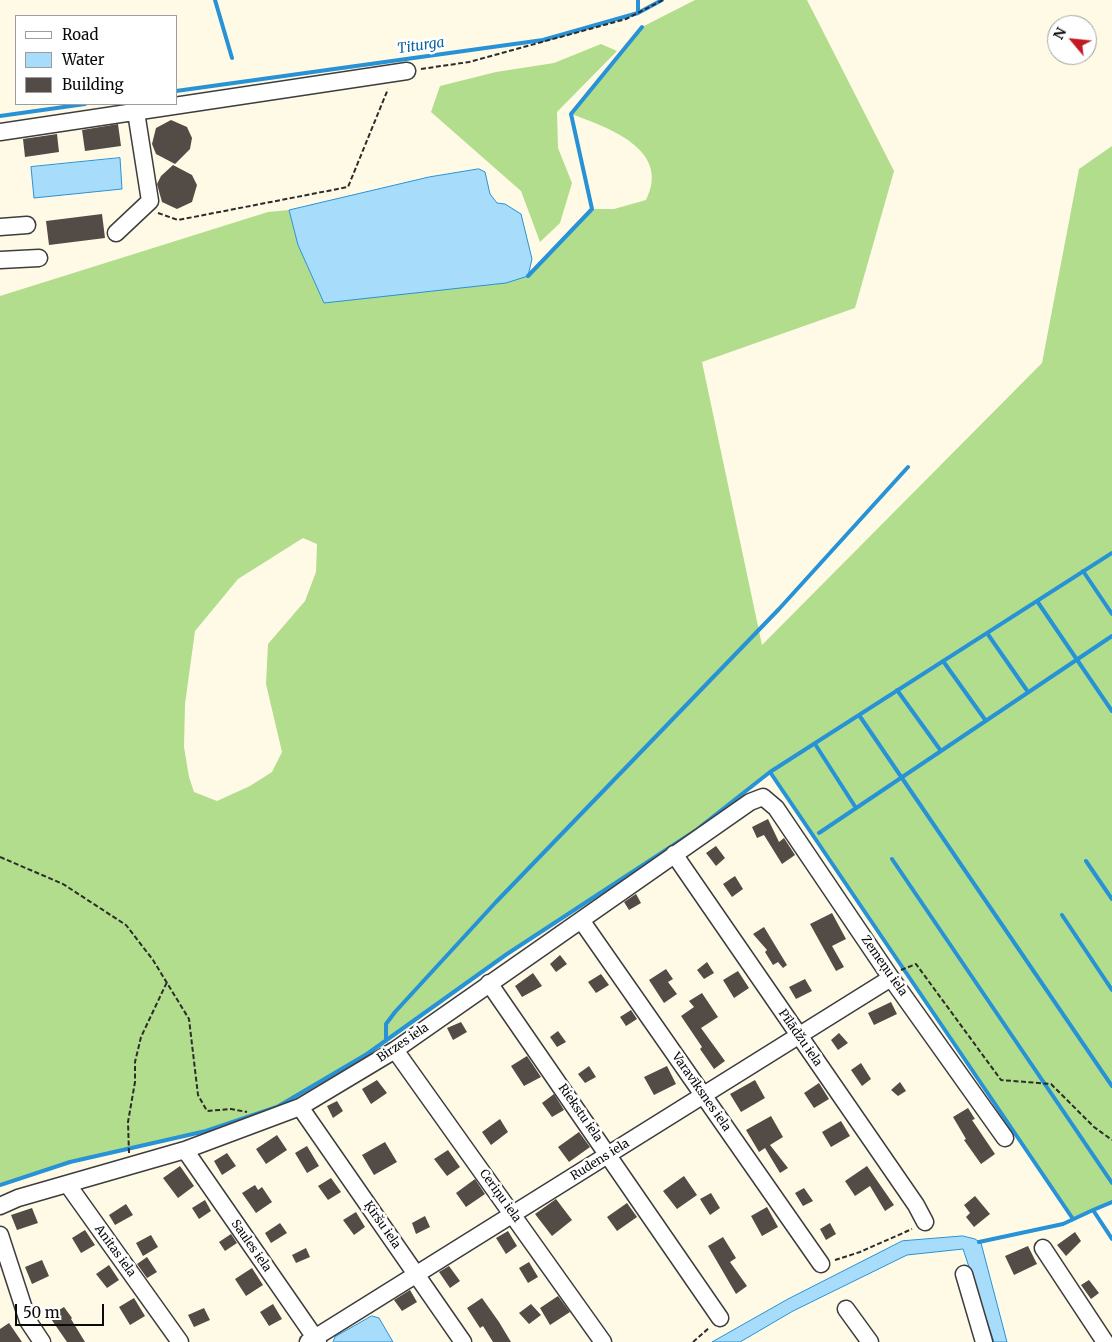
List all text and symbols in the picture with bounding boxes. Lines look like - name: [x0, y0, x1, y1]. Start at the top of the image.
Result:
- legend: [15, 15, 178, 105]
- north arrow: [1047, 15, 1097, 65]
- text: N: [1049, 24, 1070, 43]
- text: Road: [62, 25, 98, 44]
- water label: Titurga: [396, 34, 446, 58]
- text: Water: [62, 50, 104, 69]
- text: Building: [62, 75, 124, 94]
- street label: Zemeņu iela: [858, 933, 910, 999]
- street label: Pīlādžu iela: [775, 1007, 825, 1069]
- street label: Birzes iela: [374, 1021, 432, 1065]
- street label: Varavīksnes iela: [669, 1050, 733, 1134]
- street label: Riekstu iela: [555, 1081, 605, 1145]
- street label: Rudens iela: [568, 1136, 632, 1184]
- street label: Ceriņu iela: [476, 1167, 524, 1225]
- street label: Ķiršu iela: [361, 1199, 403, 1251]
- street label: Saules iela: [228, 1217, 274, 1275]
- street label: Anitas iela: [91, 1222, 139, 1280]
- scale bar: [18, 1294, 106, 1326]
- text: 50 m: [23, 1303, 60, 1322]

